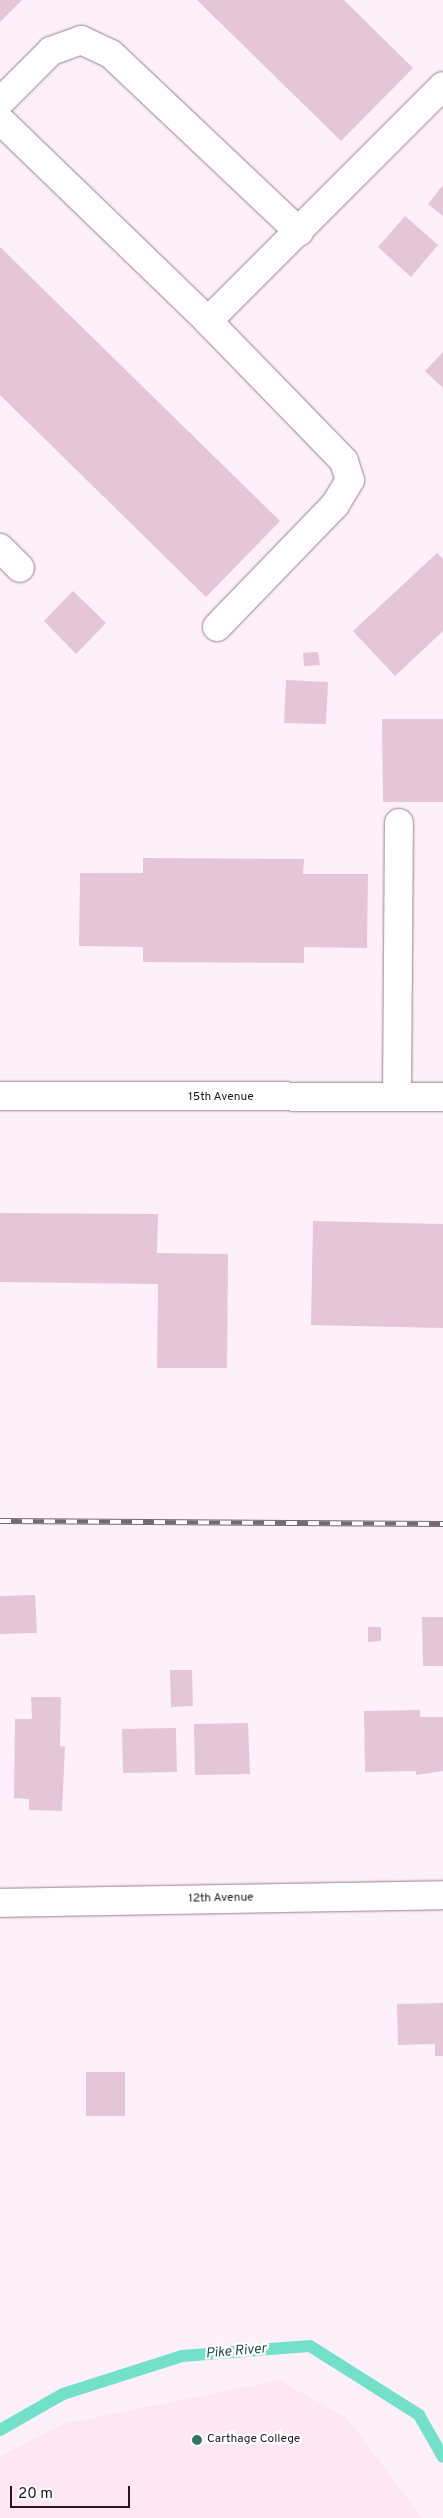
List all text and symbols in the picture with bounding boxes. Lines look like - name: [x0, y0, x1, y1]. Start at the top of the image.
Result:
- street label: 15th Avenue: [188, 1091, 254, 1105]
- street label: 12th Avenue: [188, 1891, 254, 1907]
- water label: Pike River: [205, 2341, 267, 2363]
- place label: Carthage College: [207, 2433, 300, 2447]
- marker: Carthage College: [191, 2434, 203, 2446]
- scale bar: [12, 2476, 132, 2508]
- text: 20 m: [18, 2485, 53, 2504]

